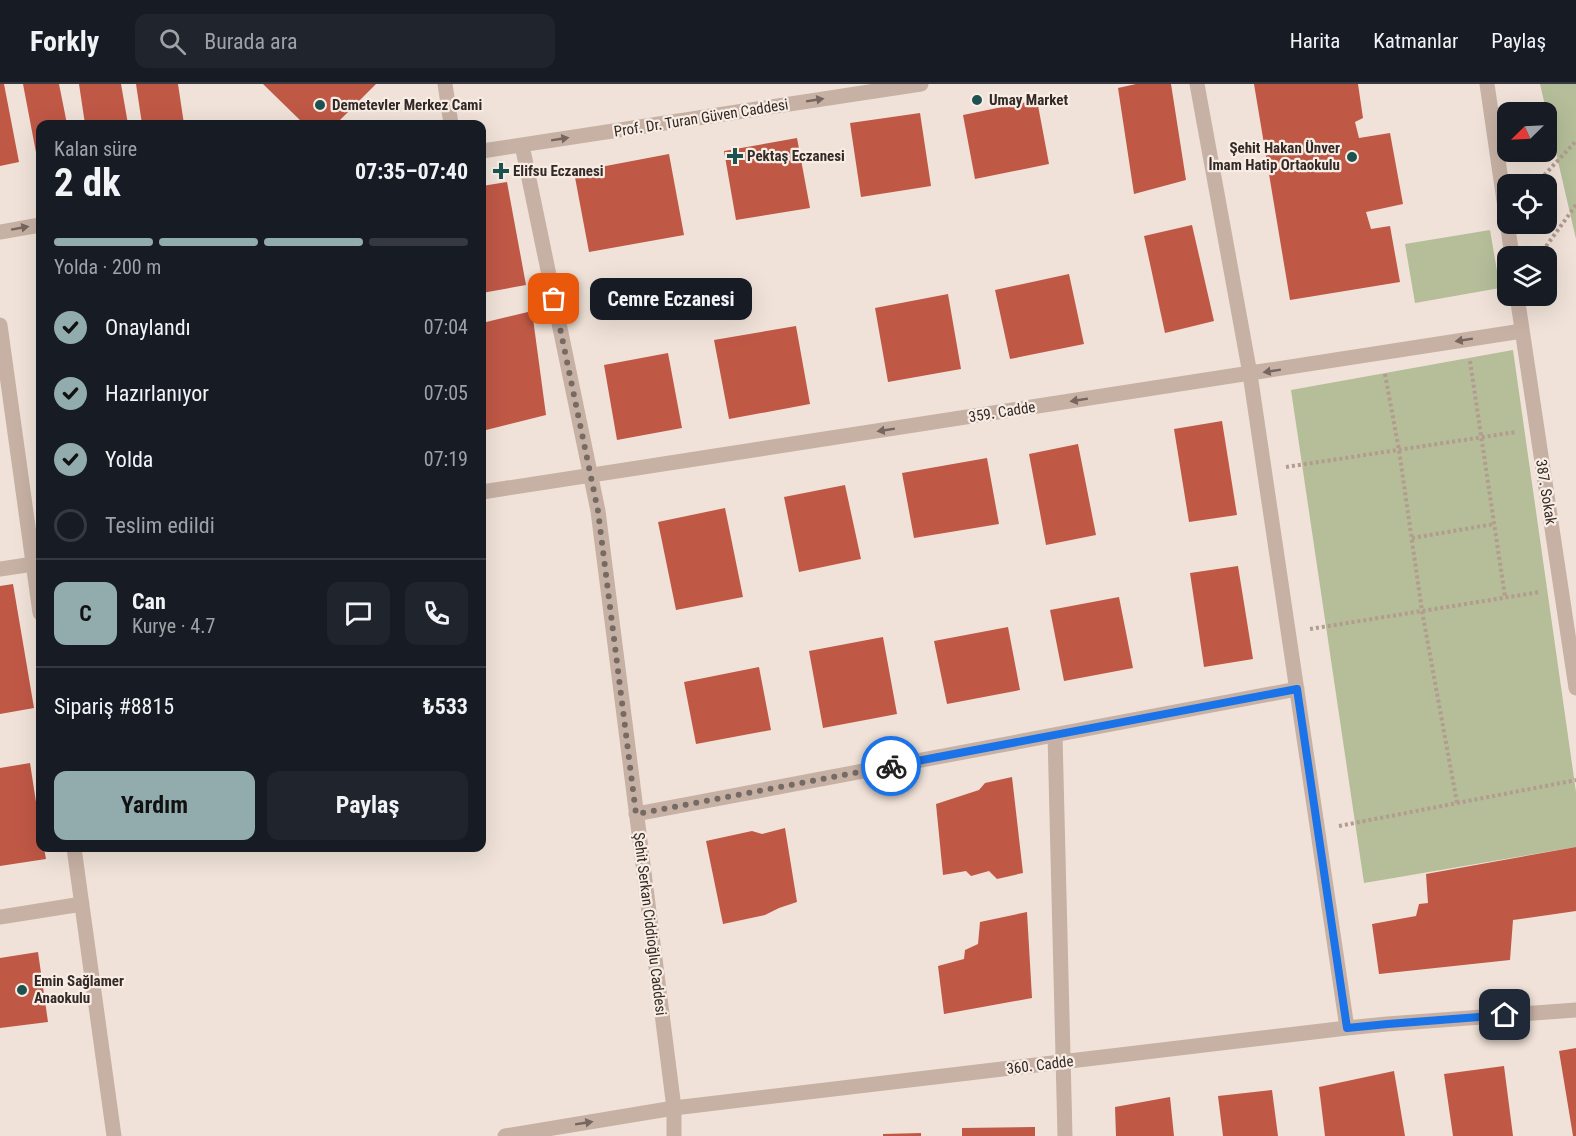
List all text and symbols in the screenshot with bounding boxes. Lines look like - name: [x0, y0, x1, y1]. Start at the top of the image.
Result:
- search box: [135, 14, 555, 68]
- text: Forkly: [30, 25, 99, 58]
- icon: search: [156, 25, 189, 58]
- text: Burada ara: [204, 29, 297, 54]
- text: Harita: [1290, 29, 1340, 53]
- text: Katmanlar: [1373, 29, 1458, 53]
- text: Paylaş: [1491, 29, 1546, 53]
- place label: Umay Market: [989, 91, 1068, 109]
- marker: Umay Market: [970, 93, 984, 107]
- street label: Prof. Dr. Turan Güven Caddesi: [613, 95, 789, 141]
- place label: Demetevler Merkez Cami: [332, 96, 482, 114]
- one-way arrow: [806, 96, 825, 105]
- marker: Demetevler Merkez Cami: [313, 98, 327, 112]
- north arrow: [1497, 102, 1557, 162]
- map controls: [1497, 102, 1557, 306]
- one-way arrow: [551, 134, 570, 143]
- text: Kalan süre: [54, 137, 137, 161]
- place label: Şehit Hakan Ünver İmam Hatip Ortaokulu: [1208, 139, 1340, 174]
- place label: Pektaş Eczanesi: [747, 147, 845, 165]
- marker: Pektaş Eczanesi: [728, 149, 742, 163]
- marker: Şehit Hakan Ünver İmam Hatip Ortaokulu: [1345, 150, 1359, 164]
- text: 07:35–07:40: [355, 159, 468, 184]
- text: 2 dk: [54, 160, 121, 206]
- place label: Elifsu Eczanesi: [513, 162, 604, 180]
- marker: Elifsu Eczanesi: [494, 164, 508, 178]
- button: locate: [1497, 174, 1557, 234]
- one-way arrow: [11, 224, 30, 233]
- button: layers: [1497, 246, 1557, 306]
- text: Yolda · 200 m: [54, 255, 161, 279]
- pin: [528, 273, 579, 324]
- callout: Cemre Eczanesi: [590, 278, 752, 320]
- icon: bag: [537, 282, 570, 315]
- text: Cemre Eczanesi: [607, 287, 735, 311]
- icon: check: [54, 311, 87, 344]
- text: Onaylandı: [105, 315, 191, 340]
- text: 07:04: [424, 315, 468, 339]
- one-way arrow: [1455, 336, 1474, 345]
- one-way arrow: [1262, 366, 1281, 375]
- icon: check: [54, 377, 87, 410]
- text: Hazırlanıyor: [105, 381, 209, 406]
- text: 07:05: [424, 381, 468, 405]
- one-way arrow: [1070, 396, 1089, 405]
- street label: 359. Cadde: [967, 398, 1037, 426]
- one-way arrow: [877, 426, 896, 435]
- icon: check: [54, 443, 87, 476]
- text: Yolda: [105, 447, 153, 472]
- text: 07:19: [424, 447, 468, 471]
- street label: 387. Sokak: [1532, 458, 1560, 526]
- text: Teslim edildi: [105, 513, 215, 538]
- button: chat: [327, 582, 390, 645]
- button: phone: [405, 582, 468, 645]
- text: Can: [132, 589, 166, 614]
- text: C: [79, 601, 92, 626]
- text: Kurye · 4.7: [132, 614, 215, 638]
- text: Sipariş #8815: [54, 694, 174, 719]
- text: ₺533: [423, 694, 468, 719]
- courier: [861, 736, 921, 796]
- icon: bike: [875, 750, 908, 783]
- button: Yardım: [54, 771, 255, 840]
- button: Paylaş: [267, 771, 468, 840]
- street label: Şehit Serkan Ciddioğlu Caddesi: [630, 831, 670, 1017]
- place label: Emin Sağlamer Anaokulu: [34, 972, 124, 1007]
- marker: Emin Sağlamer Anaokulu: [15, 983, 29, 997]
- pin: [1479, 989, 1530, 1040]
- icon: home: [1488, 998, 1521, 1031]
- street label: 360. Cadde: [1006, 1052, 1074, 1078]
- one-way arrow: [574, 1118, 593, 1127]

